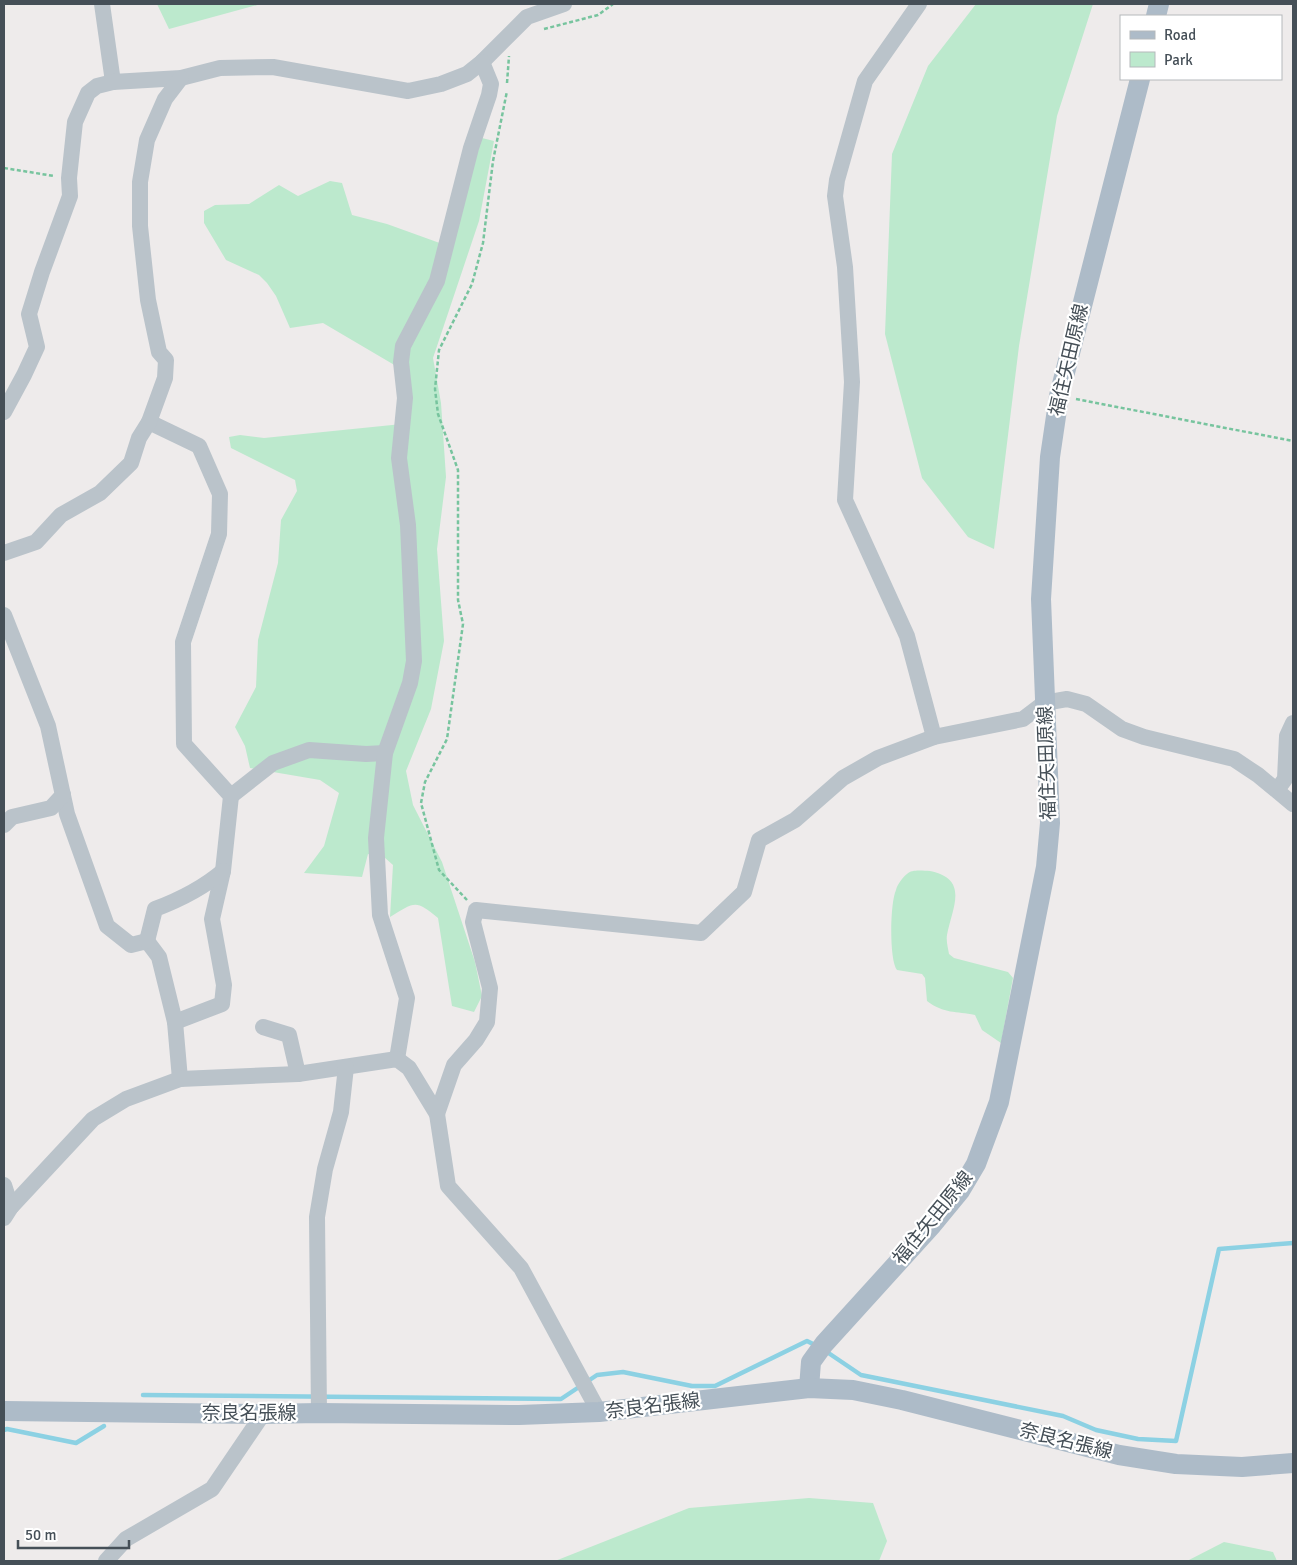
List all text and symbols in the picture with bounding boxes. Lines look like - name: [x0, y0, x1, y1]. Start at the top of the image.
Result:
- legend: [1120, 15, 1282, 80]
- text: Road: [1164, 26, 1196, 44]
- text: Park: [1164, 51, 1193, 69]
- street label: 福住矢田原線: [1044, 302, 1094, 418]
- street label: 福住矢田原線: [1033, 706, 1061, 820]
- street label: 福住矢田原線: [888, 1166, 978, 1270]
- street label: 奈良名張線: [604, 1388, 702, 1424]
- street label: 奈良名張線: [201, 1401, 297, 1425]
- street label: 奈良名張線: [1017, 1418, 1115, 1464]
- scale bar: [18, 1518, 129, 1550]
- text: 50 m: [25, 1526, 56, 1544]

